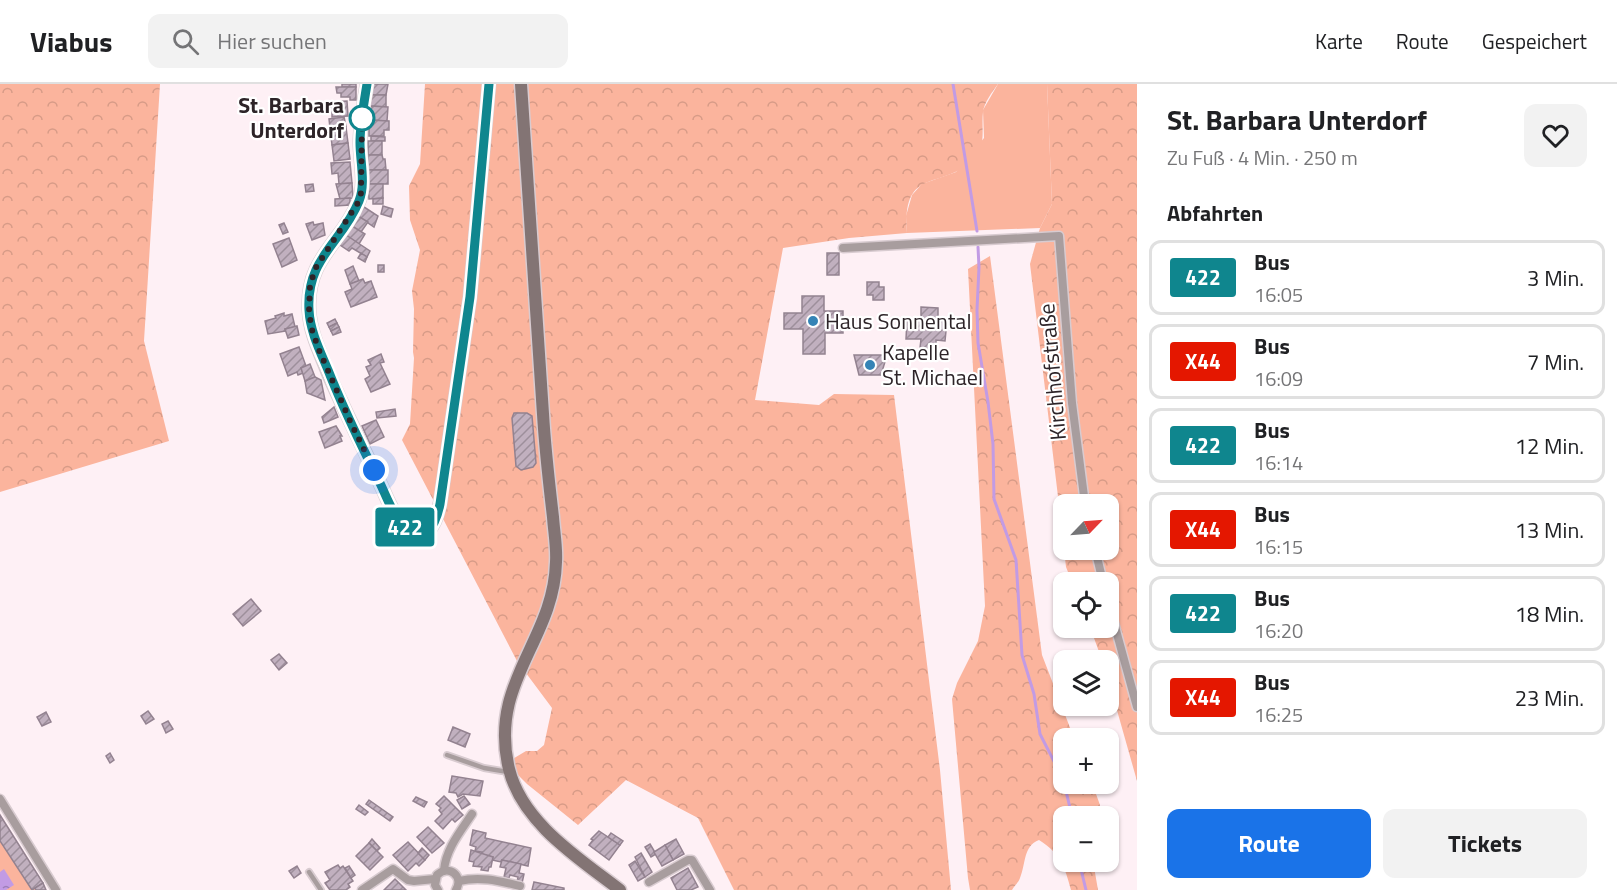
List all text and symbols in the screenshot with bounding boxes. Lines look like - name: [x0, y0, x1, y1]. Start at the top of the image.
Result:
- search box: [148, 14, 568, 68]
- text: Viabus: [30, 20, 112, 63]
- text: Hier suchen: [217, 24, 327, 58]
- icon: search: [169, 25, 202, 58]
- text: Karte: [1315, 25, 1363, 57]
- text: Route: [1396, 25, 1449, 57]
- text: Gespeichert: [1482, 25, 1587, 57]
- place label: St. Barbara Unterdorf: [238, 88, 344, 147]
- text: St. Barbara Unterdorf: [1167, 98, 1427, 141]
- button: heart: [1524, 104, 1587, 167]
- marker: St. Barbara Unterdorf: [349, 105, 375, 131]
- text: Zu Fuß · 4 Min. · 250 m: [1167, 142, 1358, 173]
- text: Abfahrten: [1167, 196, 1263, 230]
- text: Bus: [1254, 245, 1290, 279]
- text: 422: [1185, 261, 1221, 293]
- text: 3 Min.: [1527, 261, 1584, 295]
- text: 16:05: [1254, 279, 1303, 310]
- street label: Kirchhofstraße: [1029, 302, 1075, 442]
- place label: Haus Sonnental: [825, 304, 971, 338]
- marker: Haus Sonnental: [806, 314, 820, 328]
- text: Bus: [1254, 329, 1290, 363]
- place label: Kapelle St. Michael: [882, 335, 983, 394]
- text: X44: [1185, 345, 1221, 377]
- text: 7 Min.: [1527, 345, 1584, 379]
- marker: Kapelle St. Michael: [863, 358, 877, 372]
- text: 16:09: [1254, 363, 1303, 394]
- text: Bus: [1254, 413, 1290, 447]
- text: 422: [1185, 429, 1221, 461]
- text: 12 Min.: [1515, 429, 1584, 463]
- text: 16:14: [1254, 447, 1303, 478]
- your location: [359, 455, 389, 485]
- north arrow: [1053, 494, 1119, 560]
- map controls: [1053, 494, 1119, 872]
- text: Bus: [1254, 497, 1290, 531]
- line badge: 422: [370, 508, 440, 546]
- text: 422: [387, 511, 423, 543]
- text: X44: [1185, 513, 1221, 545]
- text: 13 Min.: [1515, 513, 1584, 547]
- text: 16:15: [1254, 531, 1303, 562]
- button: locate: [1053, 572, 1119, 638]
- text: Bus: [1254, 581, 1290, 615]
- text: 422: [1185, 597, 1221, 629]
- text: 18 Min.: [1515, 597, 1584, 631]
- text: 16:20: [1254, 615, 1303, 646]
- button: layers: [1053, 650, 1119, 716]
- text: Bus: [1254, 665, 1290, 699]
- text: X44: [1185, 681, 1221, 713]
- text: 23 Min.: [1515, 681, 1584, 715]
- text: 16:25: [1254, 699, 1303, 730]
- button: +: [1053, 728, 1119, 794]
- button: −: [1053, 806, 1119, 872]
- button: Route: [1167, 809, 1371, 878]
- button: Tickets: [1383, 809, 1587, 878]

